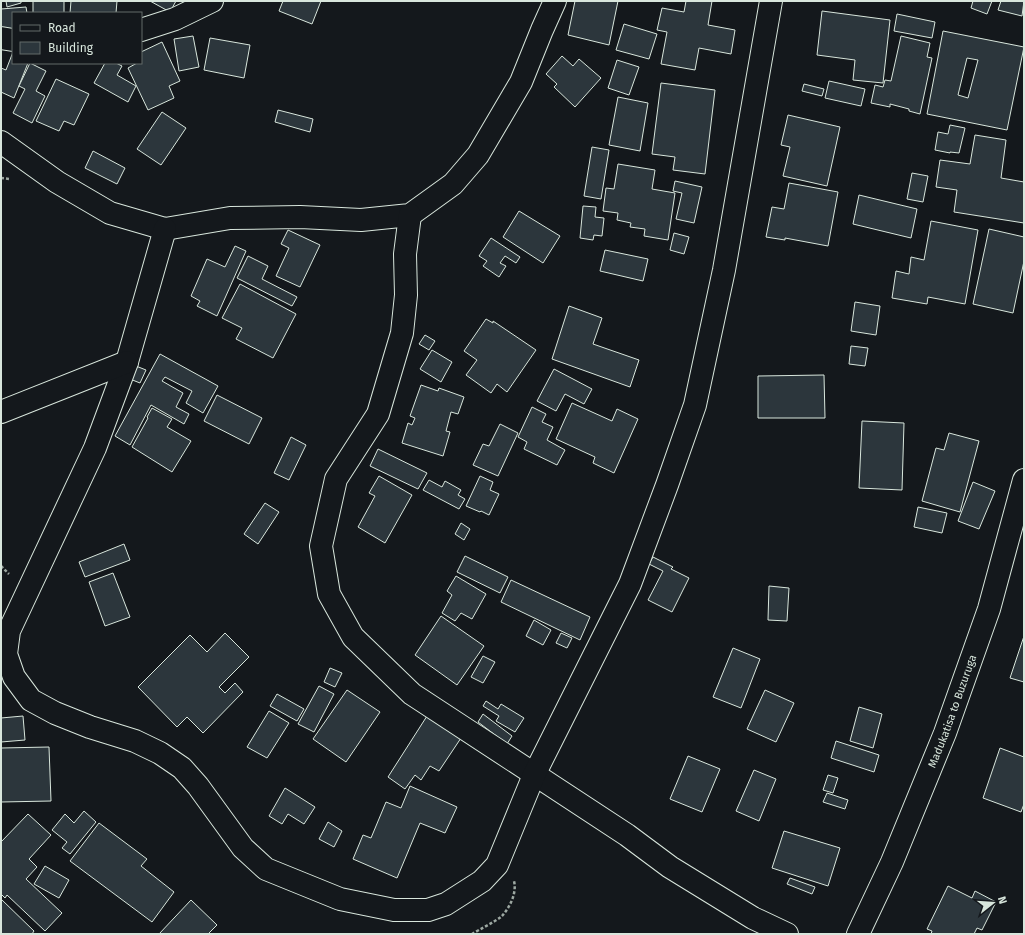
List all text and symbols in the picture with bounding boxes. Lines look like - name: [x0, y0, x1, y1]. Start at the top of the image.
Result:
- legend: [12, 12, 142, 64]
- text: Road: [48, 21, 76, 35]
- text: Building: [48, 41, 94, 55]
- street label: Madukatisa to Buzuruga: [925, 653, 979, 770]
- north arrow: [973, 883, 1013, 923]
- text: N: [995, 895, 1009, 906]

